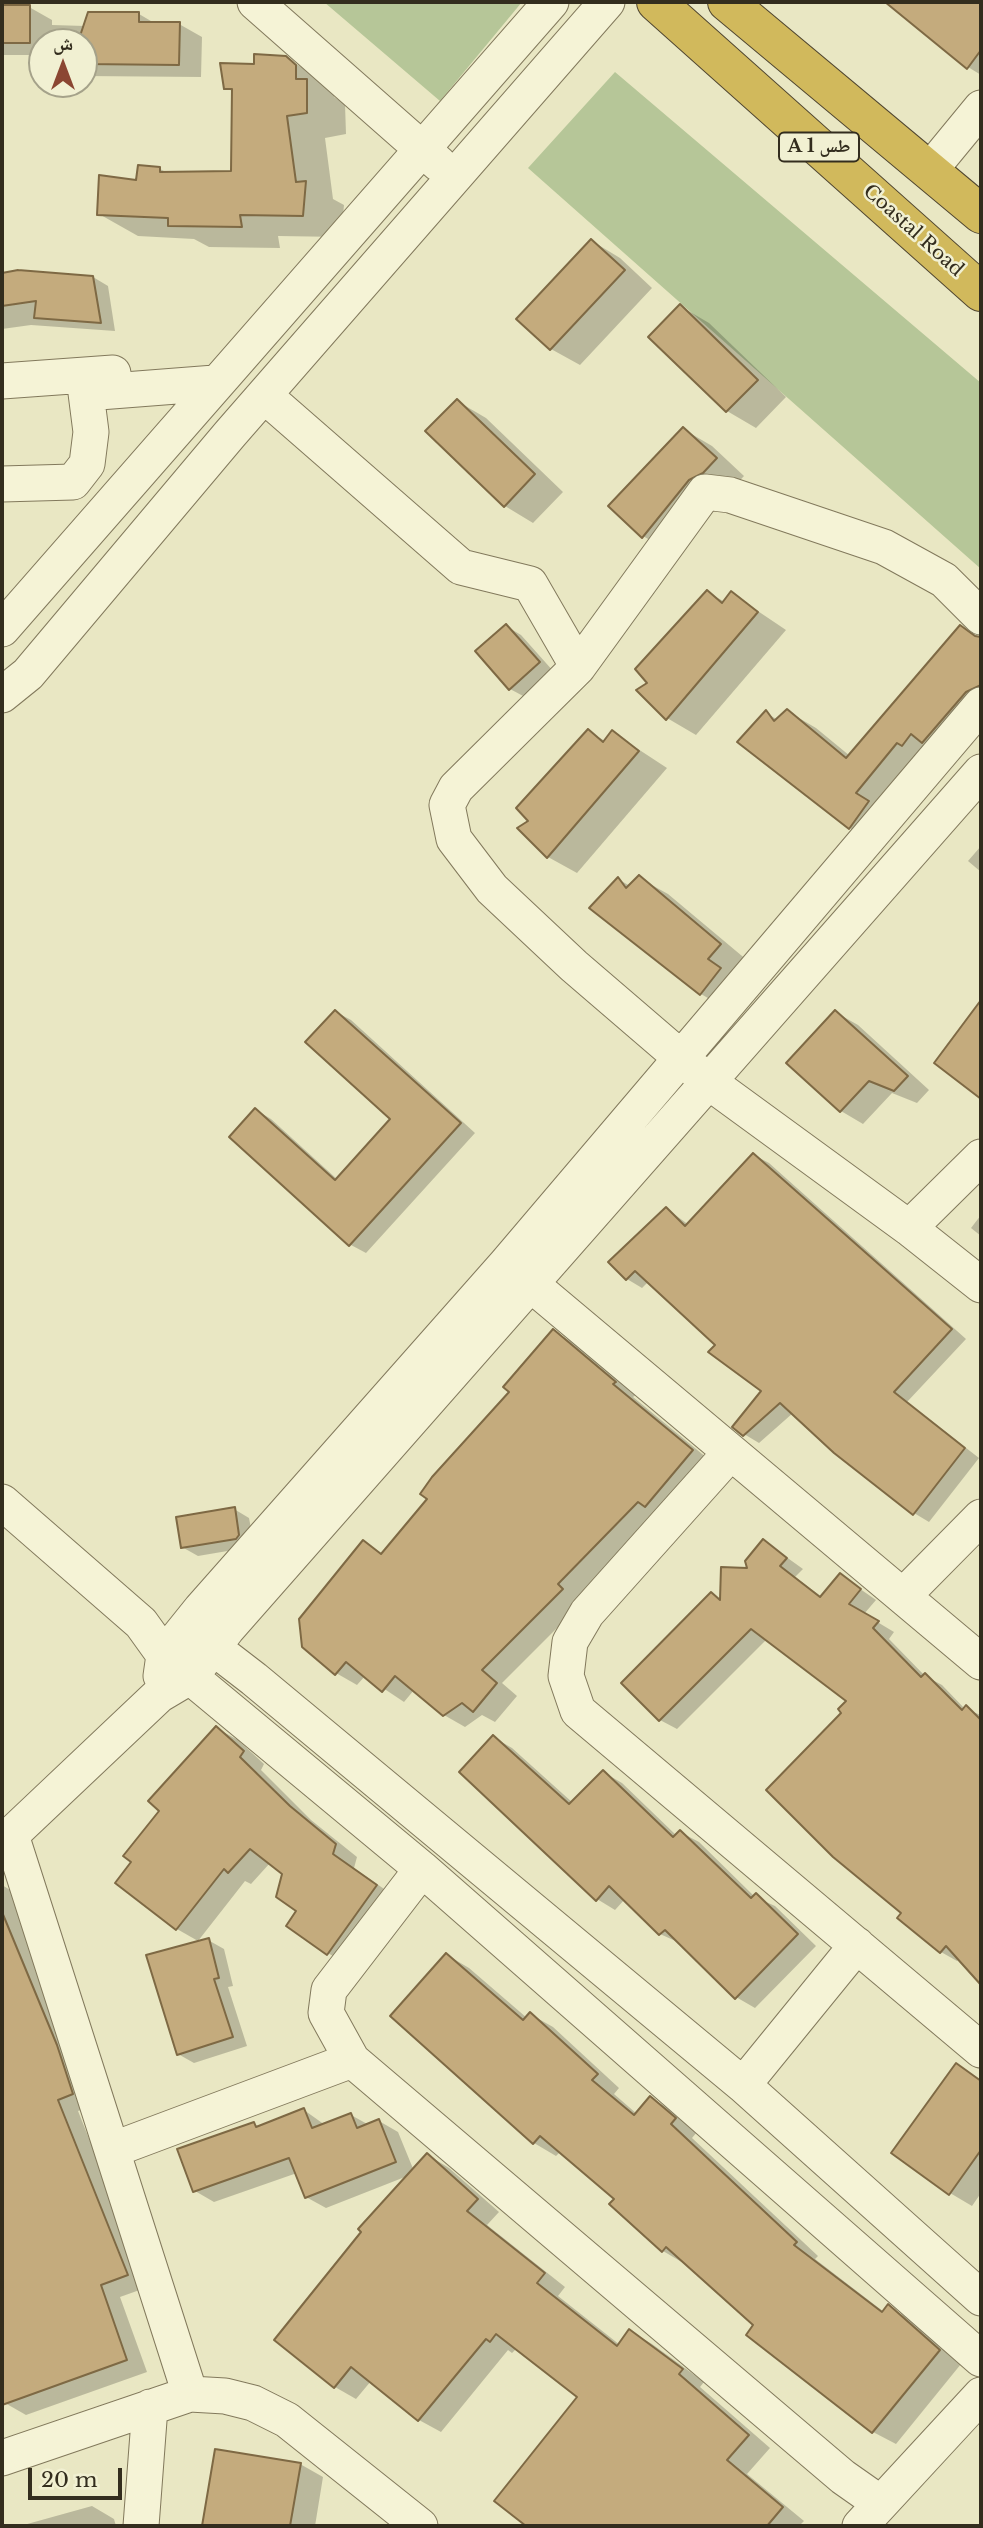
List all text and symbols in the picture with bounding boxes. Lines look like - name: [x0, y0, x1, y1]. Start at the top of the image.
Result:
- north arrow: [28, 28, 98, 98]
- text: ش: [53, 32, 73, 55]
- road number: A 1 طس: [779, 132, 859, 162]
- street label: Coastal Road: [858, 180, 968, 282]
- scale bar: [32, 2454, 126, 2498]
- text: 20 m: [41, 2467, 98, 2493]

